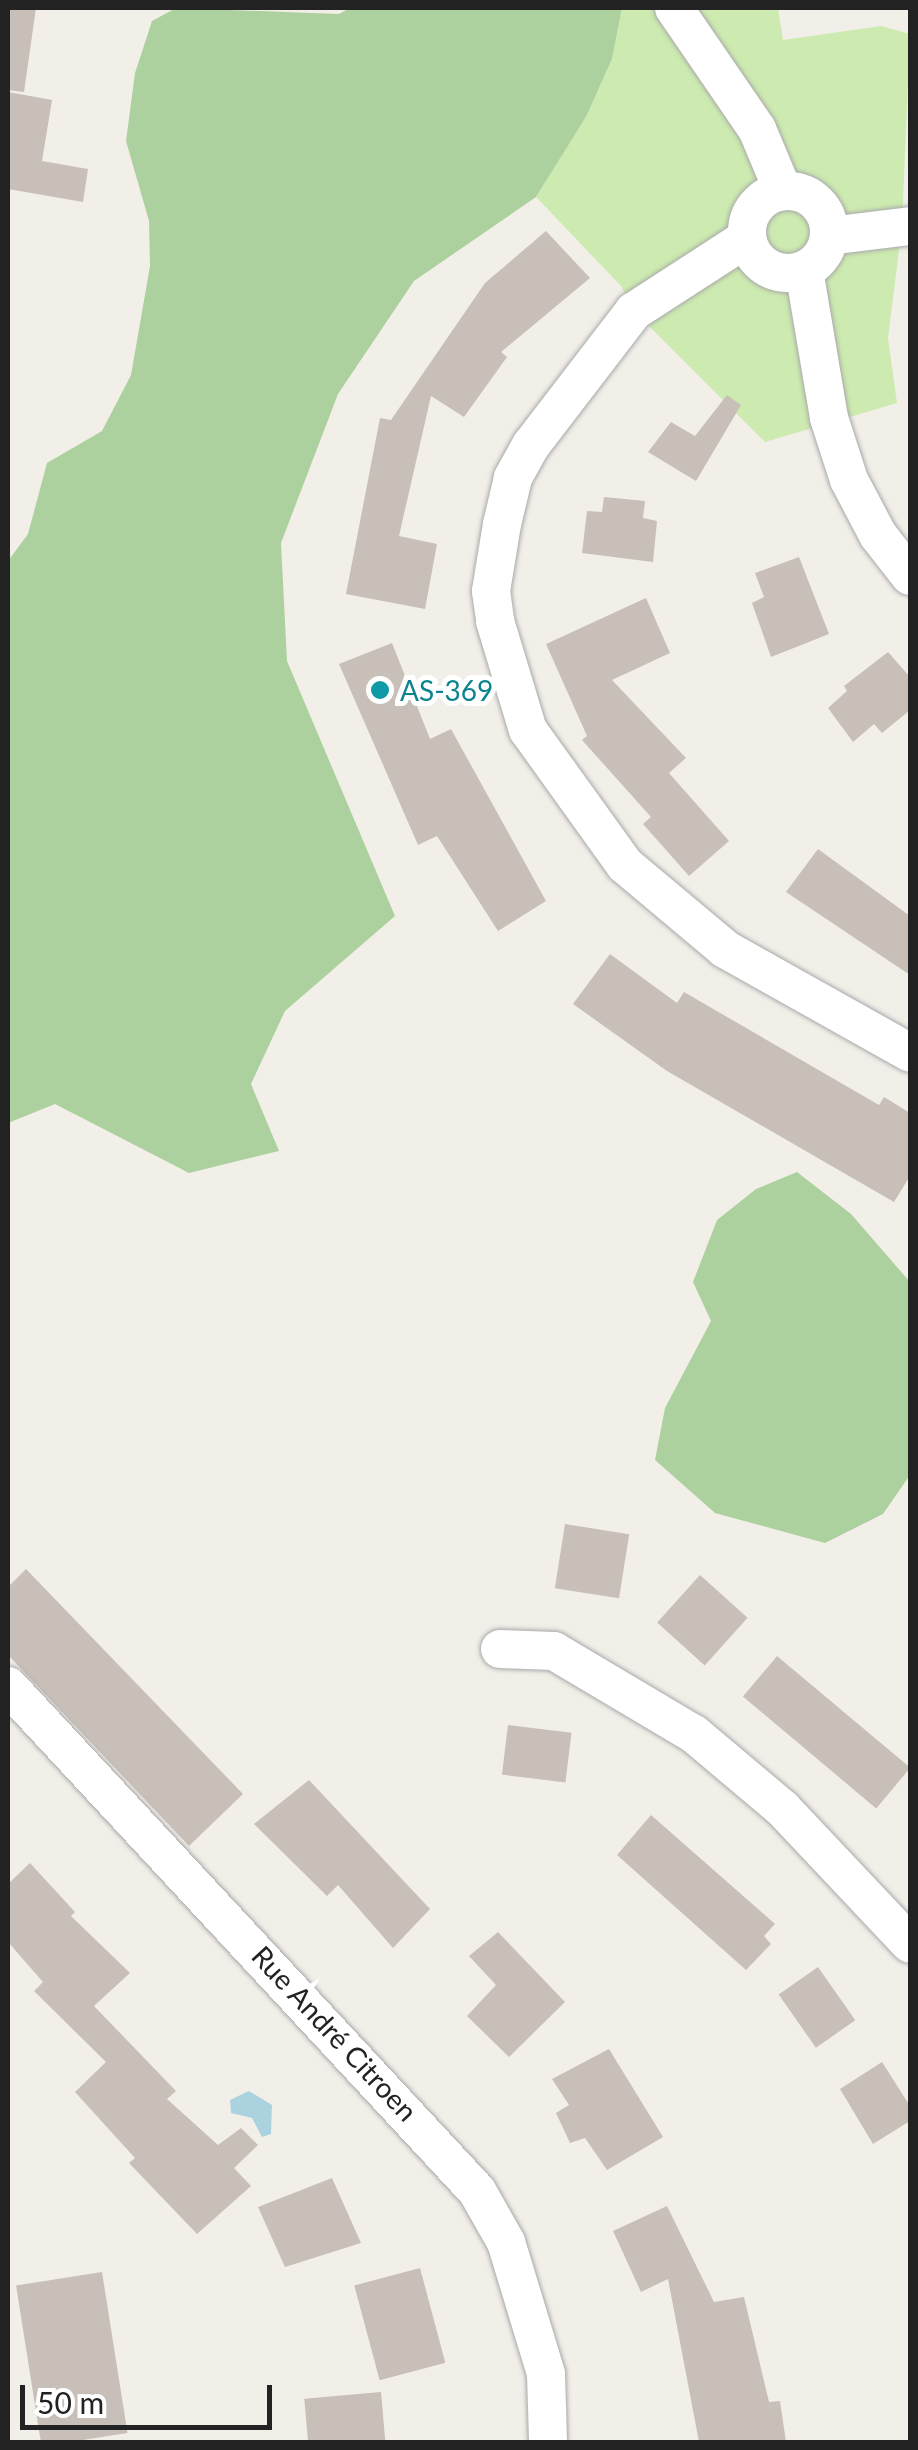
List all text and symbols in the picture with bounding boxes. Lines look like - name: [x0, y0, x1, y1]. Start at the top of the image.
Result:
- place label: AS-369: [400, 673, 493, 707]
- marker: AS-369: [369, 679, 391, 701]
- street label: Rue André Citroen: [245, 1938, 425, 2128]
- scale bar: [25, 2365, 278, 2427]
- text: 50 m: [37, 2384, 104, 2420]

